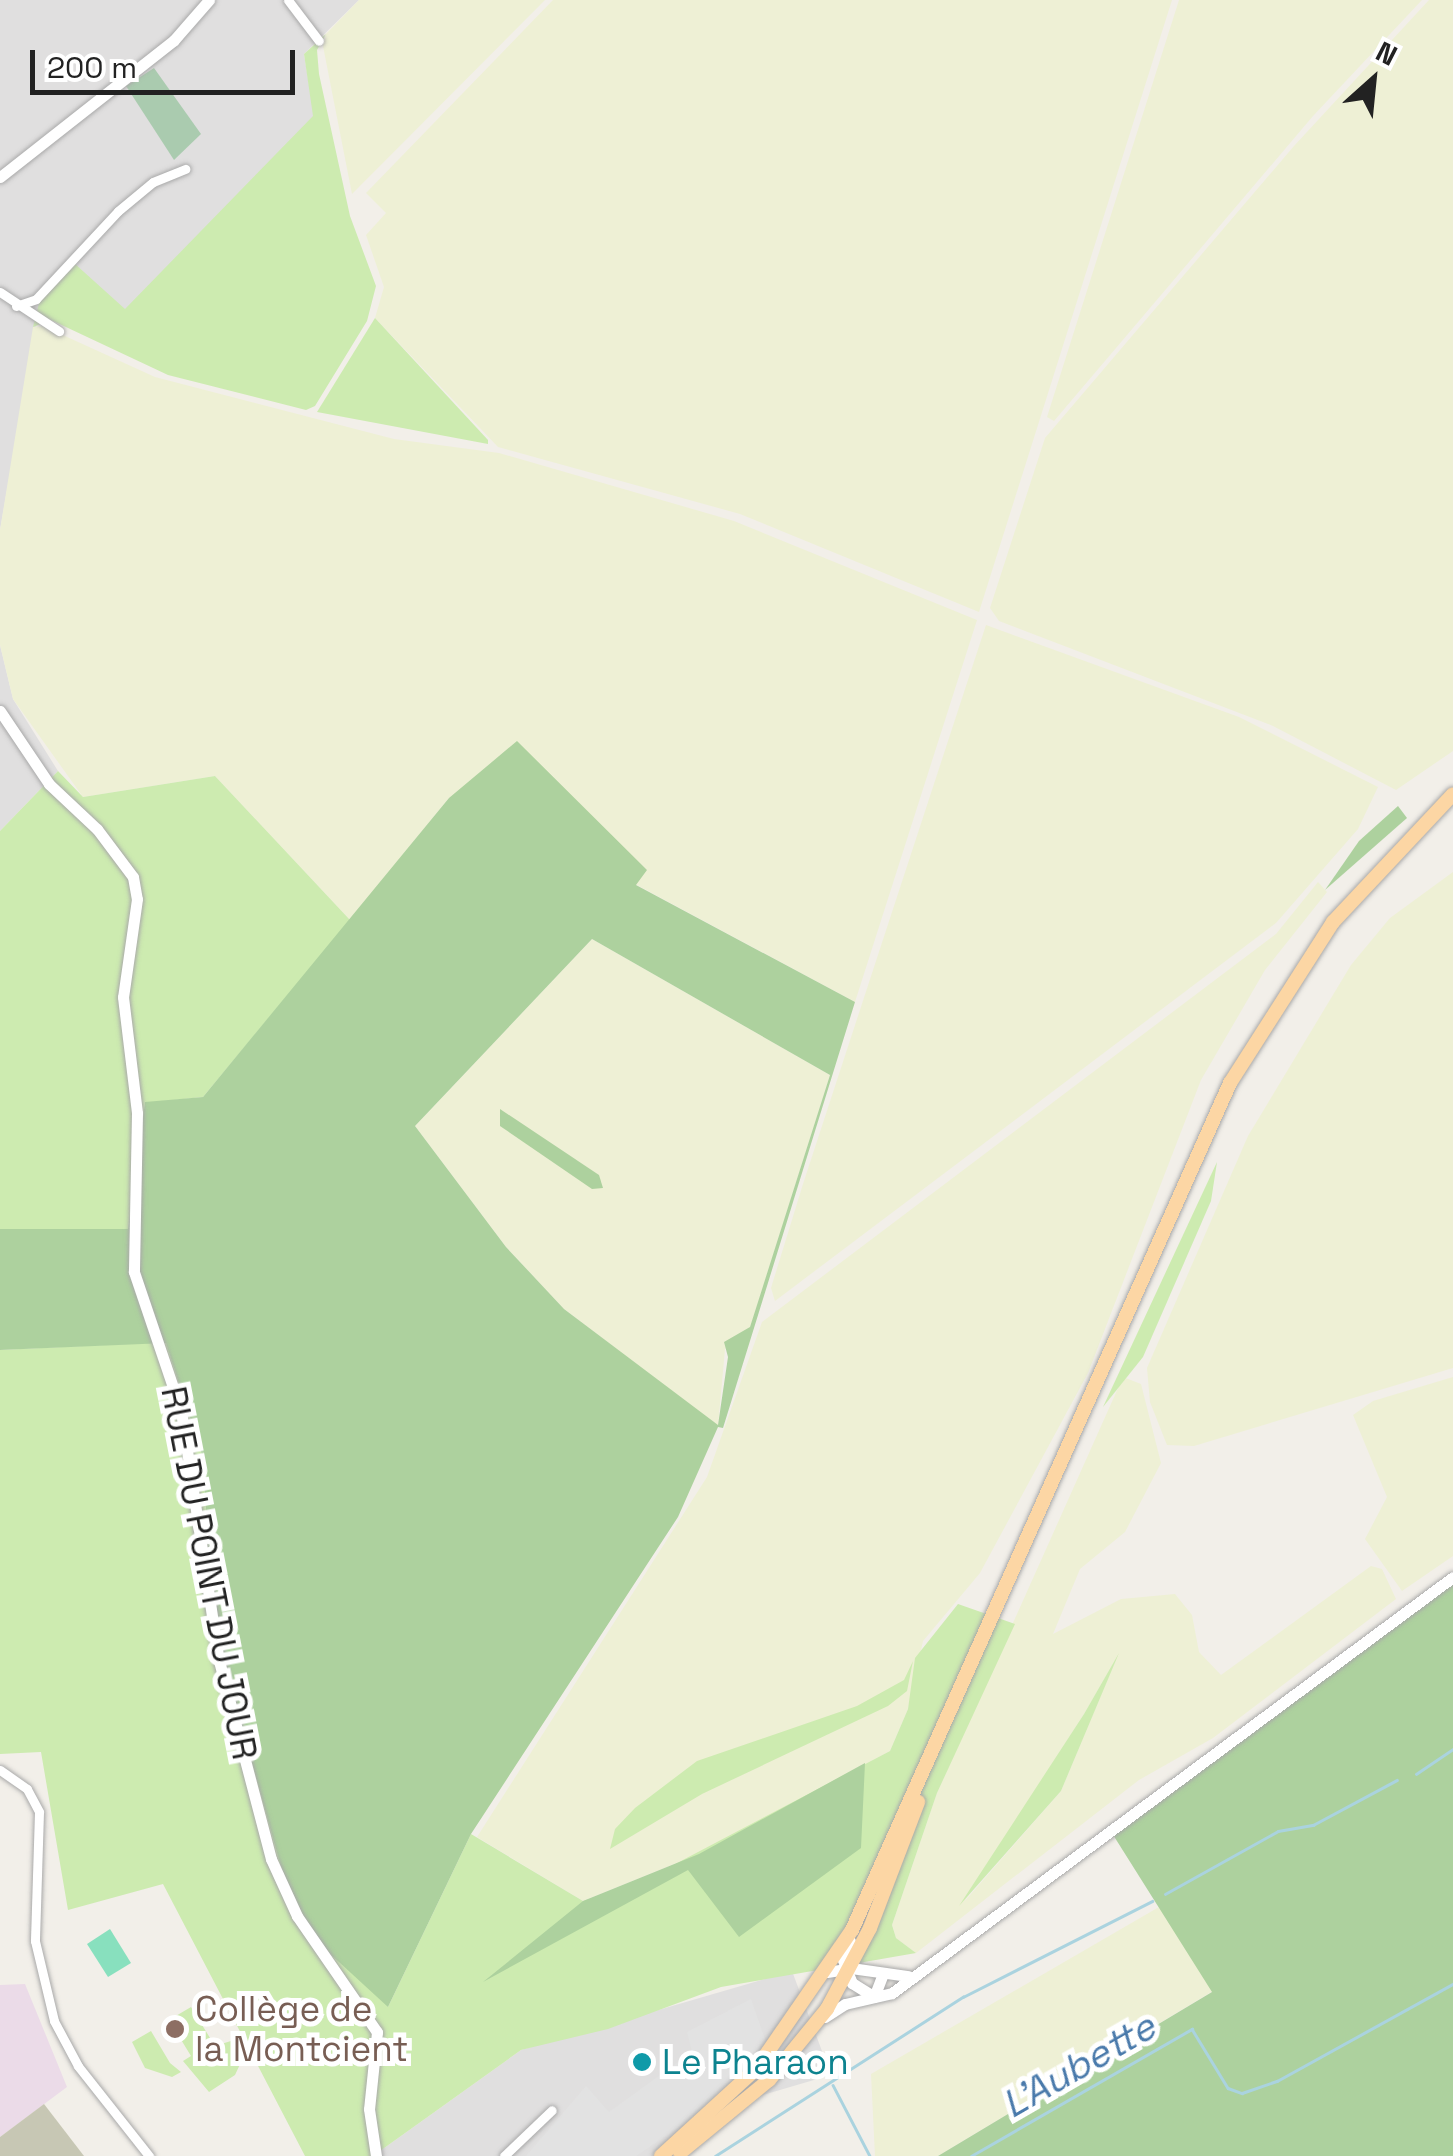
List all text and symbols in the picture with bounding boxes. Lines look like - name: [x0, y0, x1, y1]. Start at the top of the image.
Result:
- scale bar: [35, 30, 300, 92]
- north arrow: [1323, 30, 1423, 130]
- text: N: [1370, 33, 1403, 74]
- text: 200 m: [47, 48, 137, 87]
- street label: RUE DU POINT DU JOUR: [152, 1382, 266, 1764]
- place label: Collège de la Montcient: [195, 1988, 408, 2070]
- water label: L'Aubette: [994, 2004, 1164, 2128]
- marker: Collège de la Montcient: [164, 2018, 186, 2040]
- place label: Le Pharaon: [662, 2041, 849, 2083]
- marker: Le Pharaon: [631, 2051, 653, 2073]

